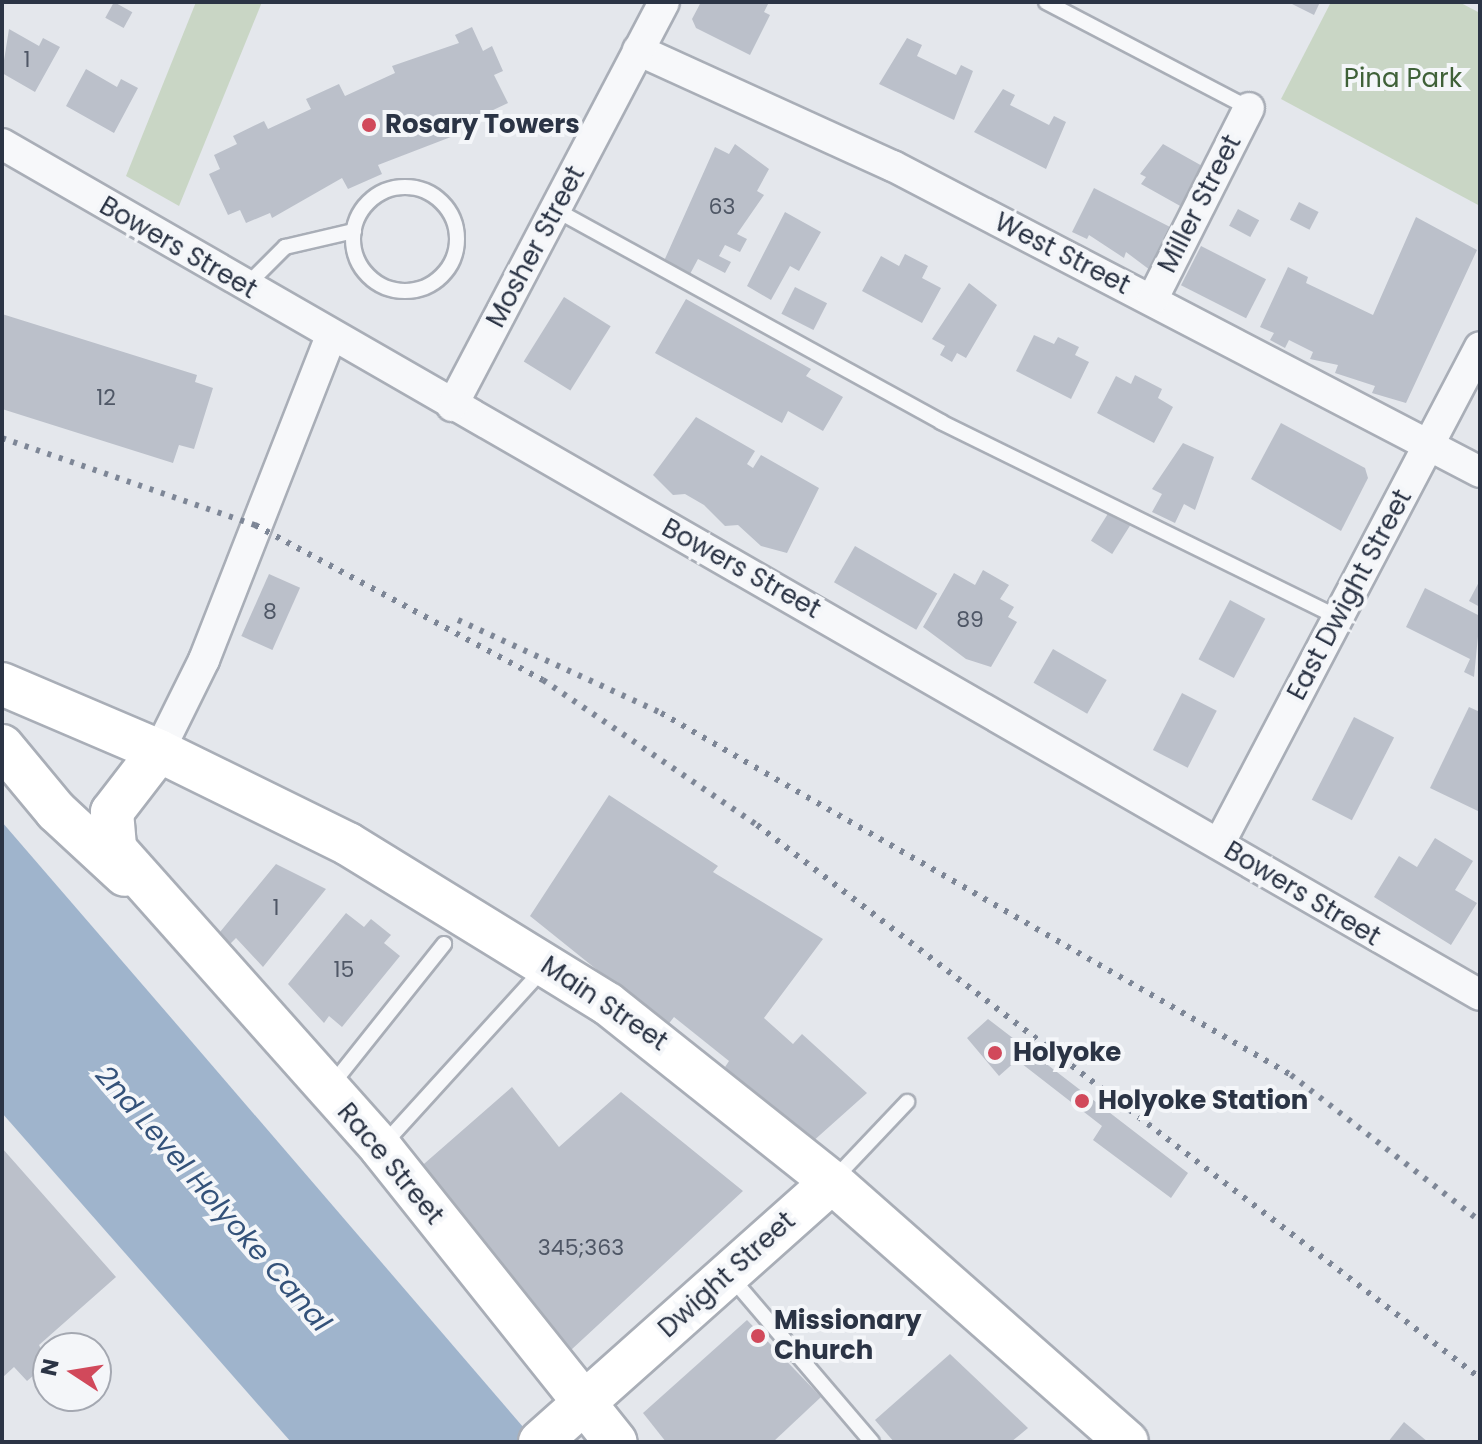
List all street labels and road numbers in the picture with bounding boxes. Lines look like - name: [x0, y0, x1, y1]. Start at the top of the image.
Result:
- street label: Miller Street: [1152, 130, 1248, 278]
- street label: Mosher Street: [480, 161, 592, 333]
- street label: Bowers Street: [94, 190, 262, 306]
- street label: West Street: [989, 207, 1135, 301]
- street label: East Dwight Street: [1281, 484, 1419, 706]
- street label: Bowers Street: [656, 513, 826, 625]
- street label: Bowers Street: [1218, 835, 1386, 953]
- street label: Main Street: [535, 950, 673, 1058]
- street label: Race Street: [330, 1097, 450, 1231]
- street label: Dwight Street: [652, 1206, 802, 1344]

